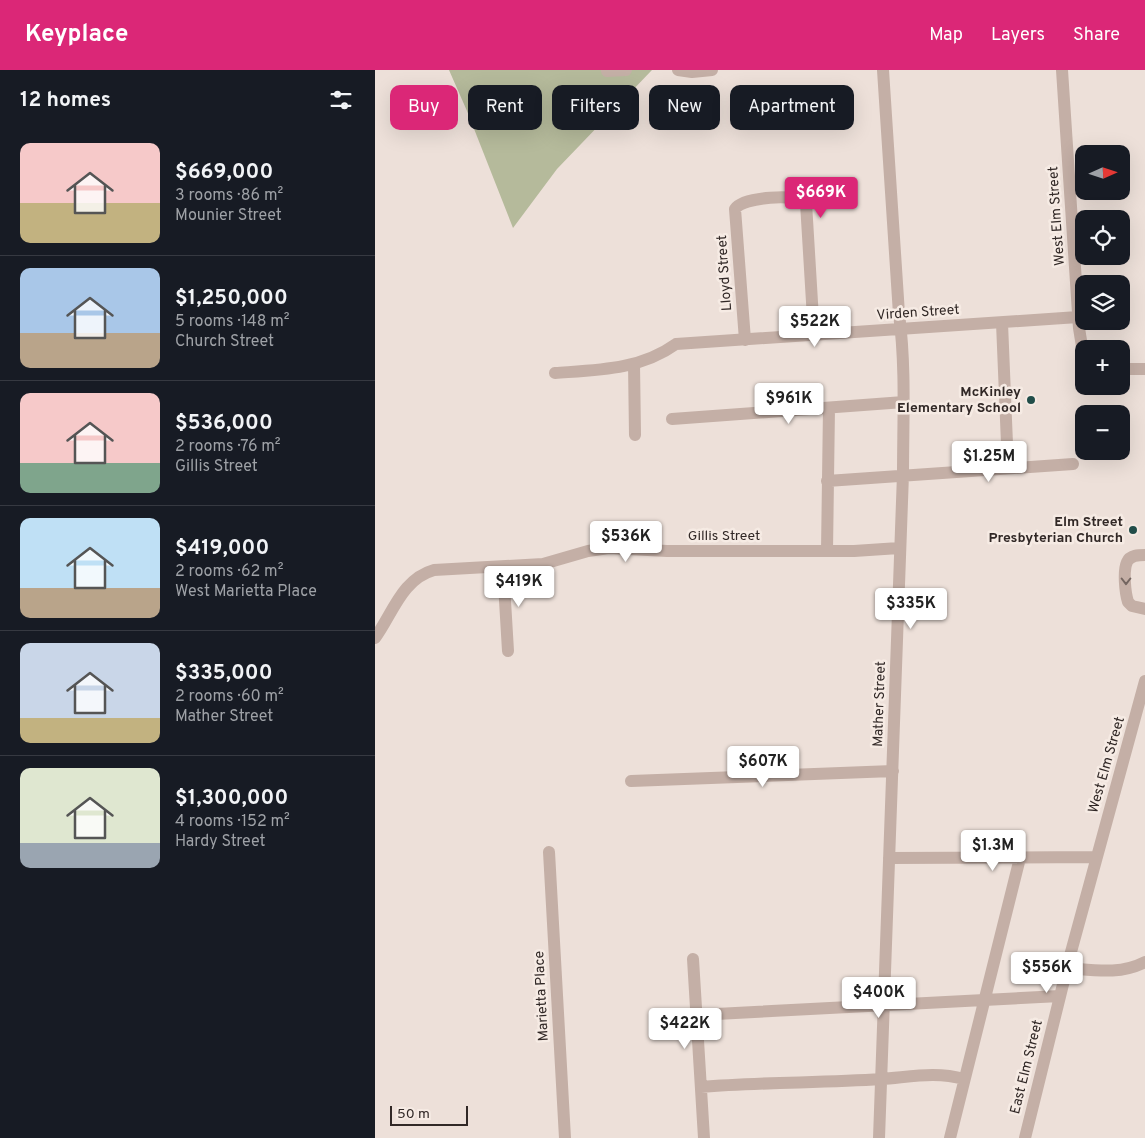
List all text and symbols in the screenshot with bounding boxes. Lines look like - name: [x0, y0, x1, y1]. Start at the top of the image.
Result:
- text: Keyplace: [25, 20, 128, 50]
- text: Map: [929, 24, 963, 47]
- text: Layers: [991, 24, 1045, 47]
- text: Share: [1073, 24, 1120, 47]
- chip: Buy: [390, 85, 458, 130]
- chip: Rent: [468, 85, 542, 130]
- chip: Filters: [552, 85, 639, 130]
- chip: New: [649, 85, 720, 130]
- chip: Apartment: [730, 85, 854, 130]
- icon: filters: [327, 86, 355, 114]
- text: 12 homes: [20, 87, 111, 114]
- north arrow: [1075, 145, 1130, 200]
- map controls: [1075, 145, 1130, 460]
- text: $669,000: [175, 159, 273, 186]
- icon: home: [60, 163, 120, 223]
- street label: West Elm Street: [1045, 166, 1069, 266]
- pin: $669K: [786, 176, 856, 219]
- text: $669K: [796, 183, 846, 203]
- text: 3 rooms · 86 m²: [175, 186, 283, 206]
- text: Mounier Street: [175, 206, 282, 226]
- button: locate: [1075, 210, 1130, 265]
- street label: Lloyd Street: [714, 234, 736, 312]
- button: layers: [1075, 275, 1130, 330]
- text: $1,250,000: [175, 285, 288, 312]
- icon: home: [60, 288, 120, 348]
- street label: Virden Street: [876, 302, 960, 324]
- pin: $522K: [780, 306, 850, 348]
- text: 5 rooms · 148 m²: [175, 312, 290, 332]
- text: $522K: [790, 312, 840, 332]
- text: Church Street: [175, 332, 274, 352]
- button: +: [1075, 340, 1130, 395]
- pin: $961K: [754, 382, 824, 425]
- place label: McKinley Elementary School: [897, 384, 1021, 417]
- text: $961K: [765, 389, 813, 409]
- marker: McKinley Elementary School: [1025, 394, 1037, 406]
- button: −: [1075, 405, 1130, 460]
- text: $536,000: [175, 410, 273, 437]
- icon: home: [60, 413, 120, 473]
- text: 2 rooms · 76 m²: [175, 437, 281, 457]
- pin: $1.25M: [948, 440, 1030, 483]
- text: $1.25M: [963, 447, 1015, 467]
- text: Gillis Street: [175, 457, 258, 477]
- place label: Elm Street Presbyterian Church: [989, 514, 1123, 547]
- pin: $536K: [591, 520, 661, 563]
- marker: Elm Street Presbyterian Church: [1127, 524, 1139, 536]
- text: $536K: [601, 527, 651, 547]
- street label: Gillis Street: [688, 528, 760, 545]
- text: $419,000: [175, 535, 269, 562]
- icon: home: [60, 538, 120, 598]
- text: 2 rooms · 62 m²: [175, 562, 283, 582]
- pin: $419K: [484, 566, 554, 608]
- text: $419K: [495, 572, 543, 592]
- one-way arrow: [1121, 578, 1131, 586]
- text: West Marietta Place: [175, 582, 317, 602]
- pin: $335K: [876, 588, 946, 630]
- text: $335K: [886, 594, 936, 614]
- text: $335,000: [175, 660, 273, 687]
- street label: Mather Street: [870, 661, 890, 747]
- icon: home: [60, 663, 120, 723]
- text: 2 rooms · 60 m²: [175, 687, 284, 707]
- text: Mather Street: [175, 707, 273, 727]
- street label: West Elm Street: [1085, 715, 1129, 815]
- pin: $607K: [728, 746, 798, 788]
- text: $607K: [738, 752, 788, 772]
- text: $1,300,000: [175, 785, 288, 812]
- icon: home: [60, 788, 120, 848]
- text: 4 rooms · 152 m²: [175, 812, 290, 832]
- pin: $1.3M: [958, 830, 1028, 872]
- text: Hardy Street: [175, 832, 265, 852]
- text: $1.3M: [972, 836, 1014, 856]
- street label: Marietta Place: [531, 950, 553, 1042]
- pin: $556K: [1012, 952, 1082, 994]
- text: $556K: [1022, 958, 1072, 978]
- pin: $400K: [844, 976, 914, 1019]
- text: $400K: [853, 983, 905, 1003]
- pin: $422K: [650, 1008, 720, 1050]
- text: $422K: [660, 1014, 710, 1034]
- street label: East Elm Street: [1007, 1018, 1047, 1116]
- scale bar: [390, 1103, 467, 1126]
- text: 50 m: [397, 1106, 430, 1123]

